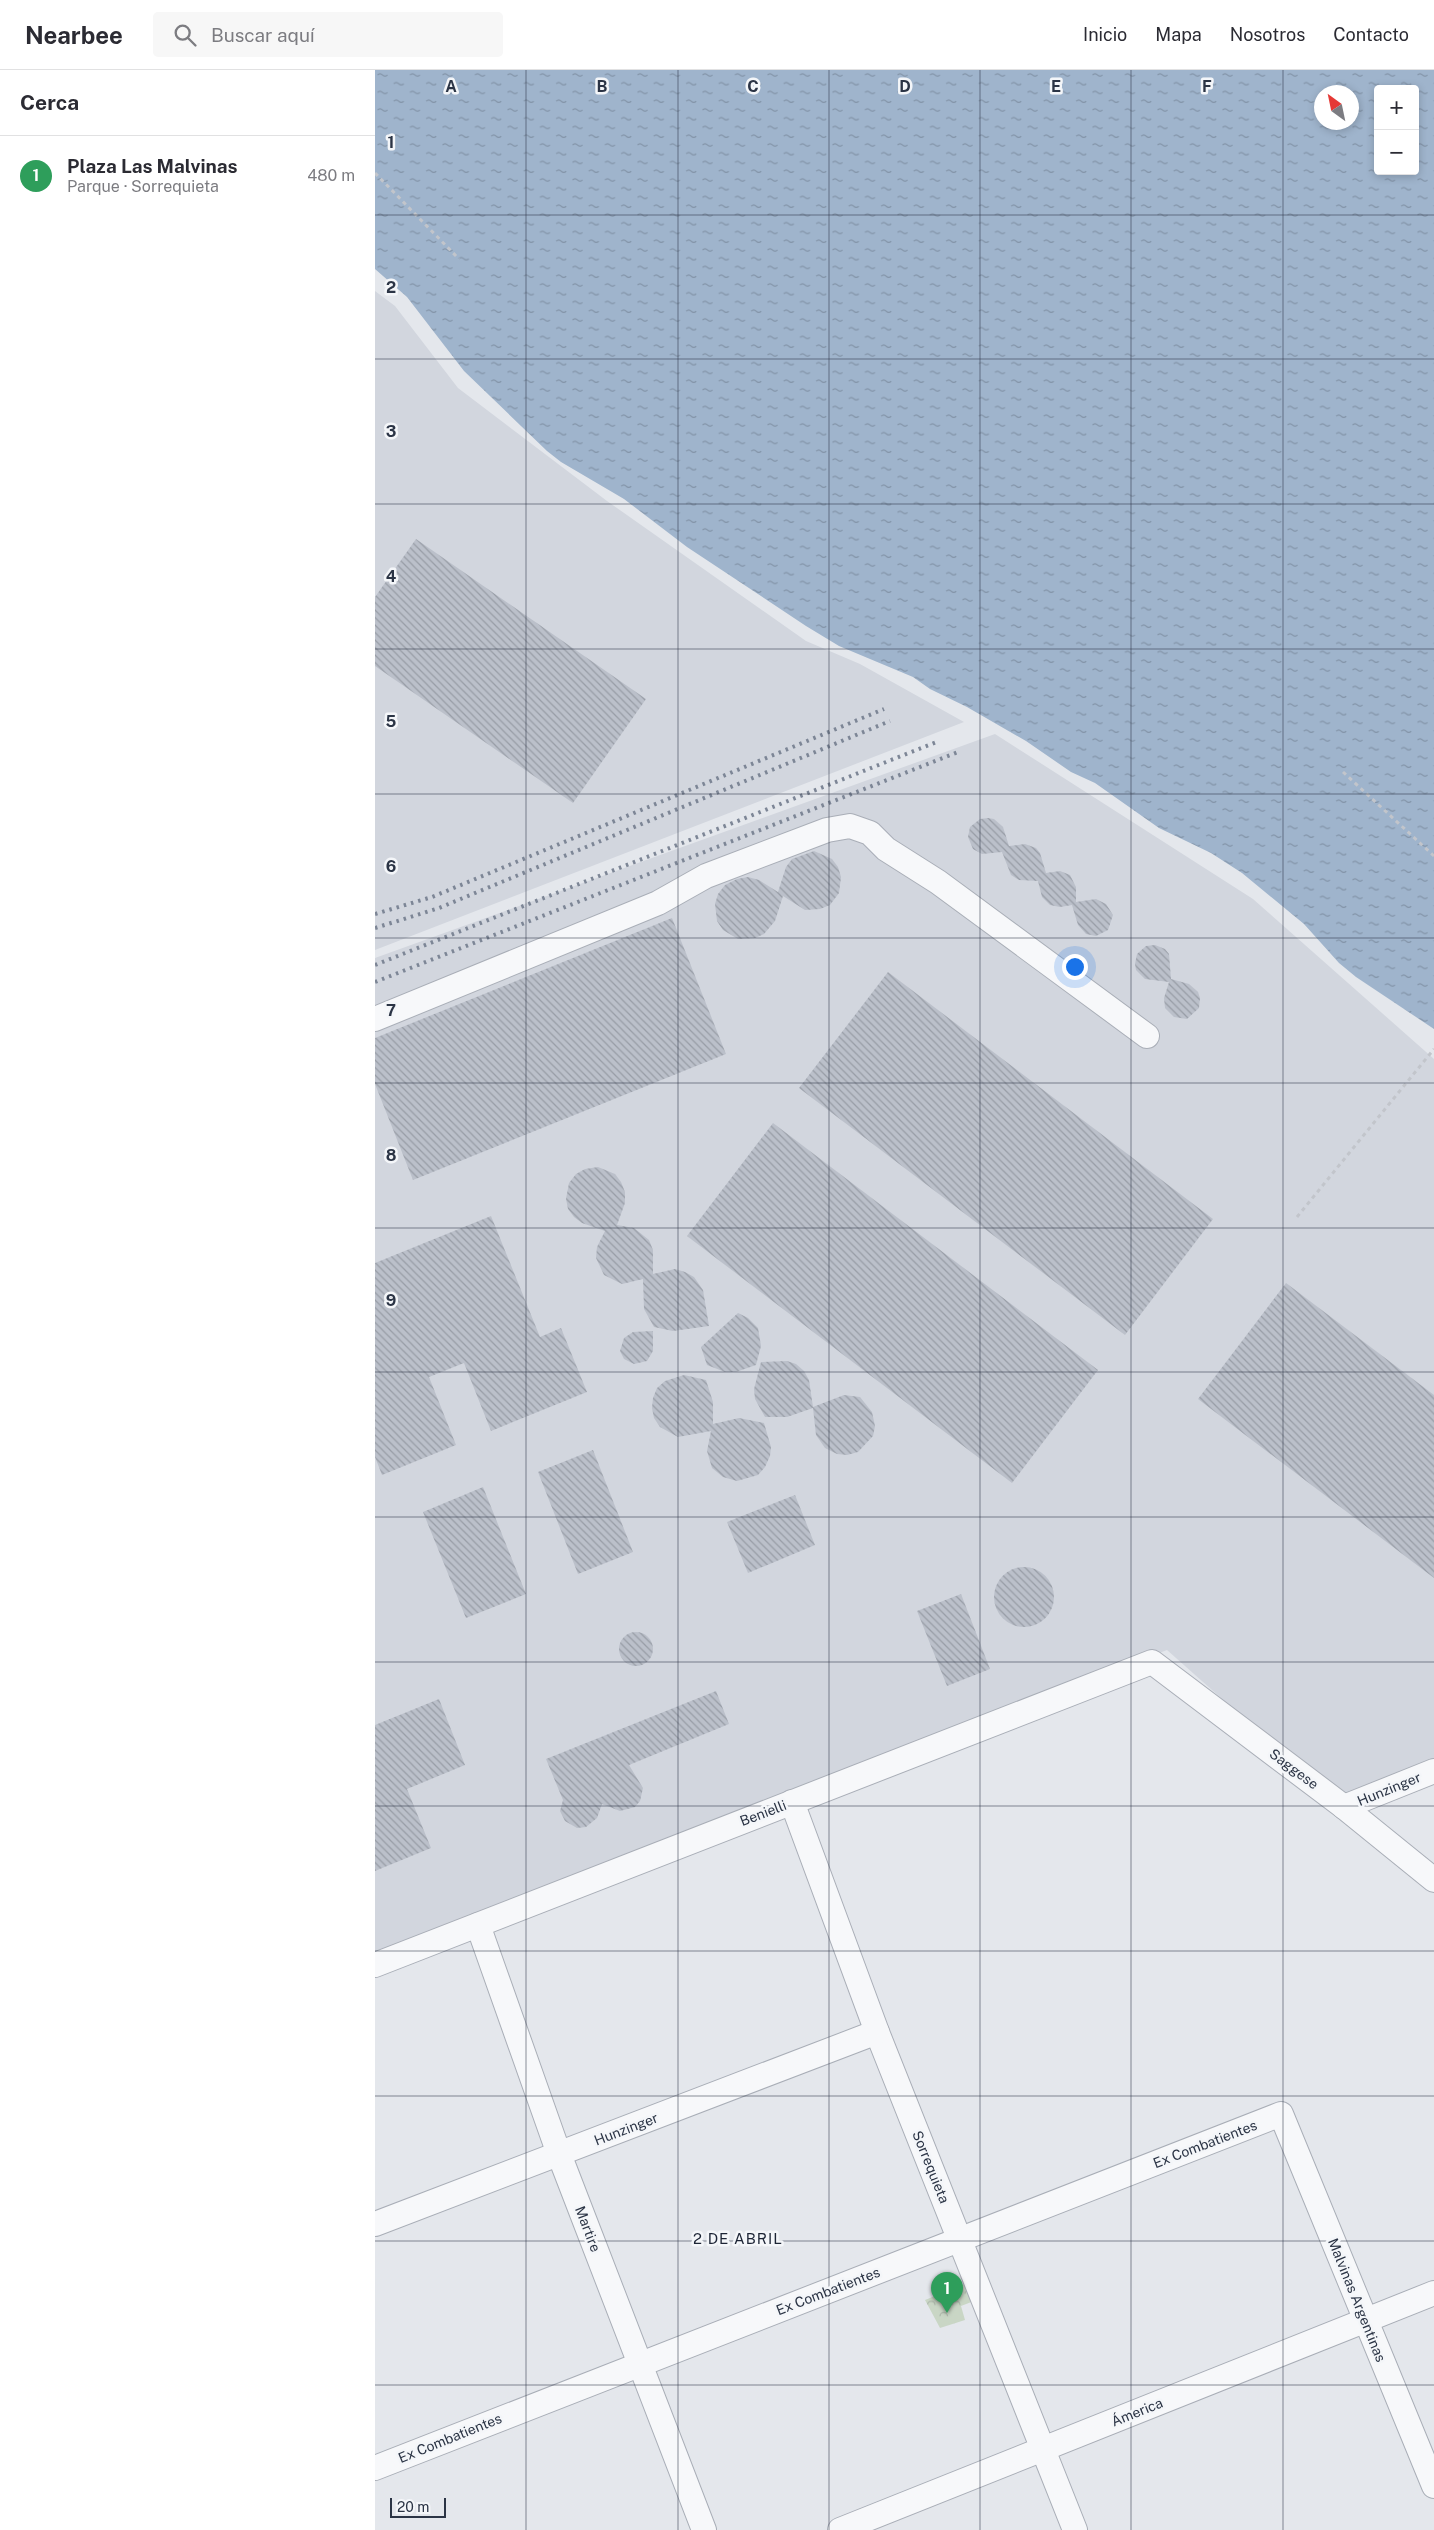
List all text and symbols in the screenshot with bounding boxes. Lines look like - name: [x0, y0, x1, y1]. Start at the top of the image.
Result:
- search box: [153, 12, 503, 57]
- text: Nearbee: [25, 21, 123, 49]
- icon: search: [171, 21, 199, 49]
- text: Buscar aquí: [211, 24, 315, 46]
- text: Inicio: [1083, 24, 1127, 45]
- text: Mapa: [1155, 24, 1202, 45]
- text: Nosotros: [1230, 24, 1305, 45]
- text: Contacto: [1333, 24, 1409, 45]
- text: A: [445, 77, 457, 96]
- text: B: [597, 77, 608, 96]
- text: C: [747, 77, 759, 96]
- text: D: [899, 77, 911, 96]
- text: E: [1051, 77, 1061, 96]
- text: F: [1202, 77, 1212, 96]
- north arrow: [1314, 85, 1359, 130]
- map controls: [1374, 85, 1419, 175]
- button: +: [1374, 85, 1419, 130]
- text: Cerca: [20, 90, 79, 115]
- button: −: [1374, 130, 1419, 175]
- text: 1: [388, 133, 394, 152]
- text: Plaza Las Malvinas: [67, 155, 237, 177]
- text: 1: [33, 166, 39, 185]
- text: 480 m: [307, 166, 355, 185]
- text: Parque · Sorrequieta: [67, 177, 219, 196]
- text: 2: [386, 278, 396, 297]
- text: 3: [386, 422, 396, 441]
- text: 4: [386, 567, 397, 586]
- text: 5: [386, 712, 397, 731]
- text: 6: [386, 857, 396, 876]
- your location: [1062, 954, 1088, 980]
- text: 7: [386, 1001, 396, 1020]
- text: 8: [386, 1146, 397, 1165]
- text: 9: [386, 1291, 396, 1310]
- street label: Saggese: [1266, 1745, 1322, 1793]
- street label: Hunzinger: [1355, 1769, 1423, 1809]
- street label: Benielli: [737, 1797, 789, 1829]
- street label: Hunzinger: [592, 2109, 660, 2149]
- street label: Ex Combatientes: [1151, 2117, 1259, 2171]
- street label: Sorrequieta: [909, 2128, 953, 2206]
- street label: Martire: [572, 2204, 604, 2254]
- district label: 2 DE ABRIL: [693, 2230, 783, 2247]
- street label: Malvinas Argentinas: [1325, 2236, 1389, 2364]
- street label: Ex Combatientes: [774, 2264, 882, 2318]
- pin: 1: [931, 2272, 963, 2313]
- street label: Ámerica: [1109, 2394, 1165, 2430]
- street label: Ex Combatientes: [396, 2410, 504, 2466]
- scale bar: [390, 2495, 446, 2518]
- text: 20 m: [397, 2499, 429, 2515]

